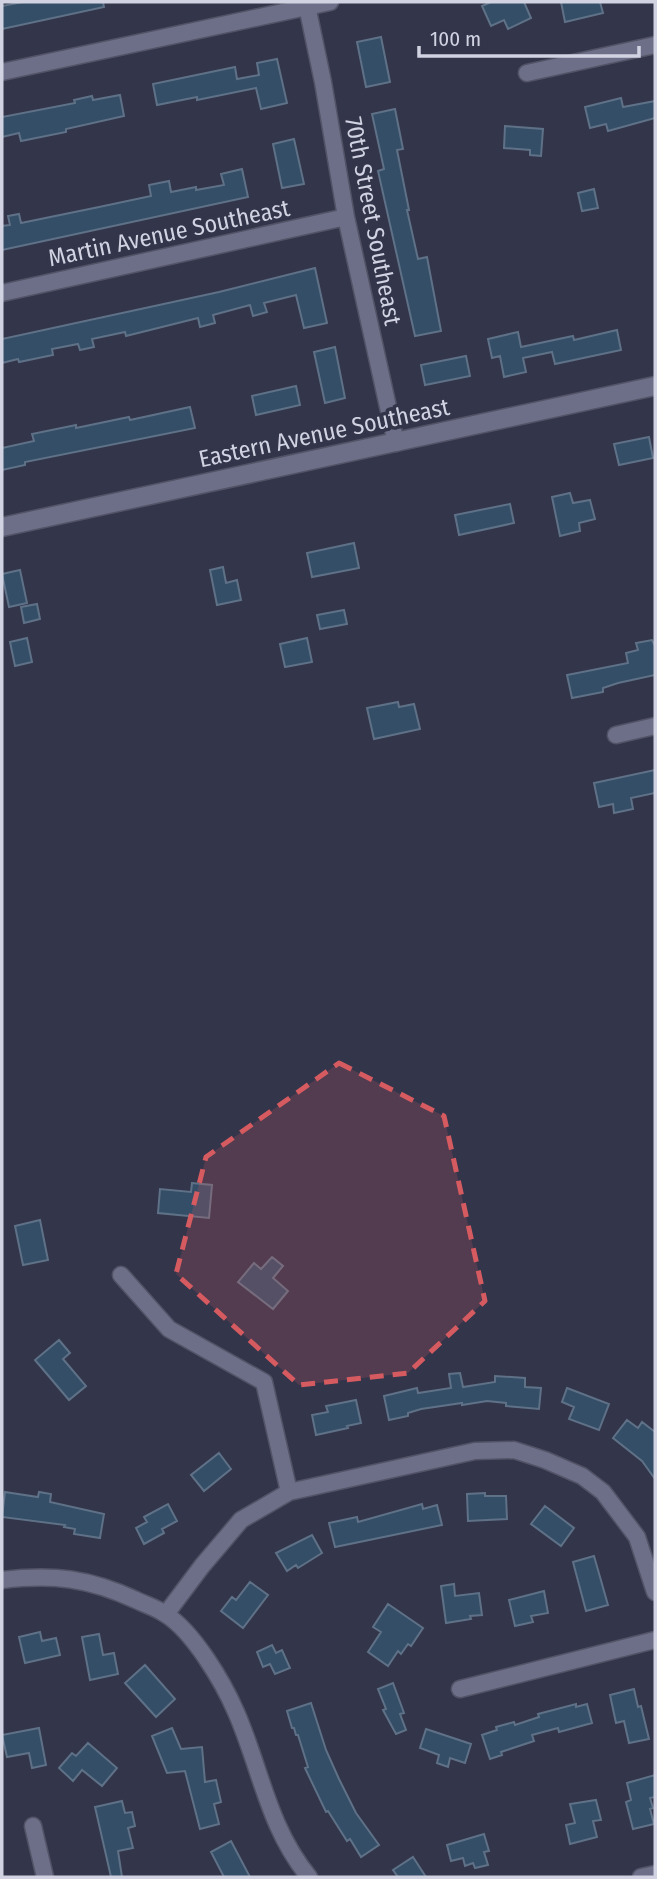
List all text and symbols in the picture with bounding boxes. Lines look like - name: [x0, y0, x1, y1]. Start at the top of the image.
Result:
- scale bar: [419, 14, 640, 58]
- text: 100 m: [430, 26, 481, 52]
- street label: 70th Street Southeast: [339, 114, 407, 328]
- street label: Martin Avenue Southeast: [46, 194, 292, 272]
- street label: Eastern Avenue Southeast: [196, 393, 452, 473]

